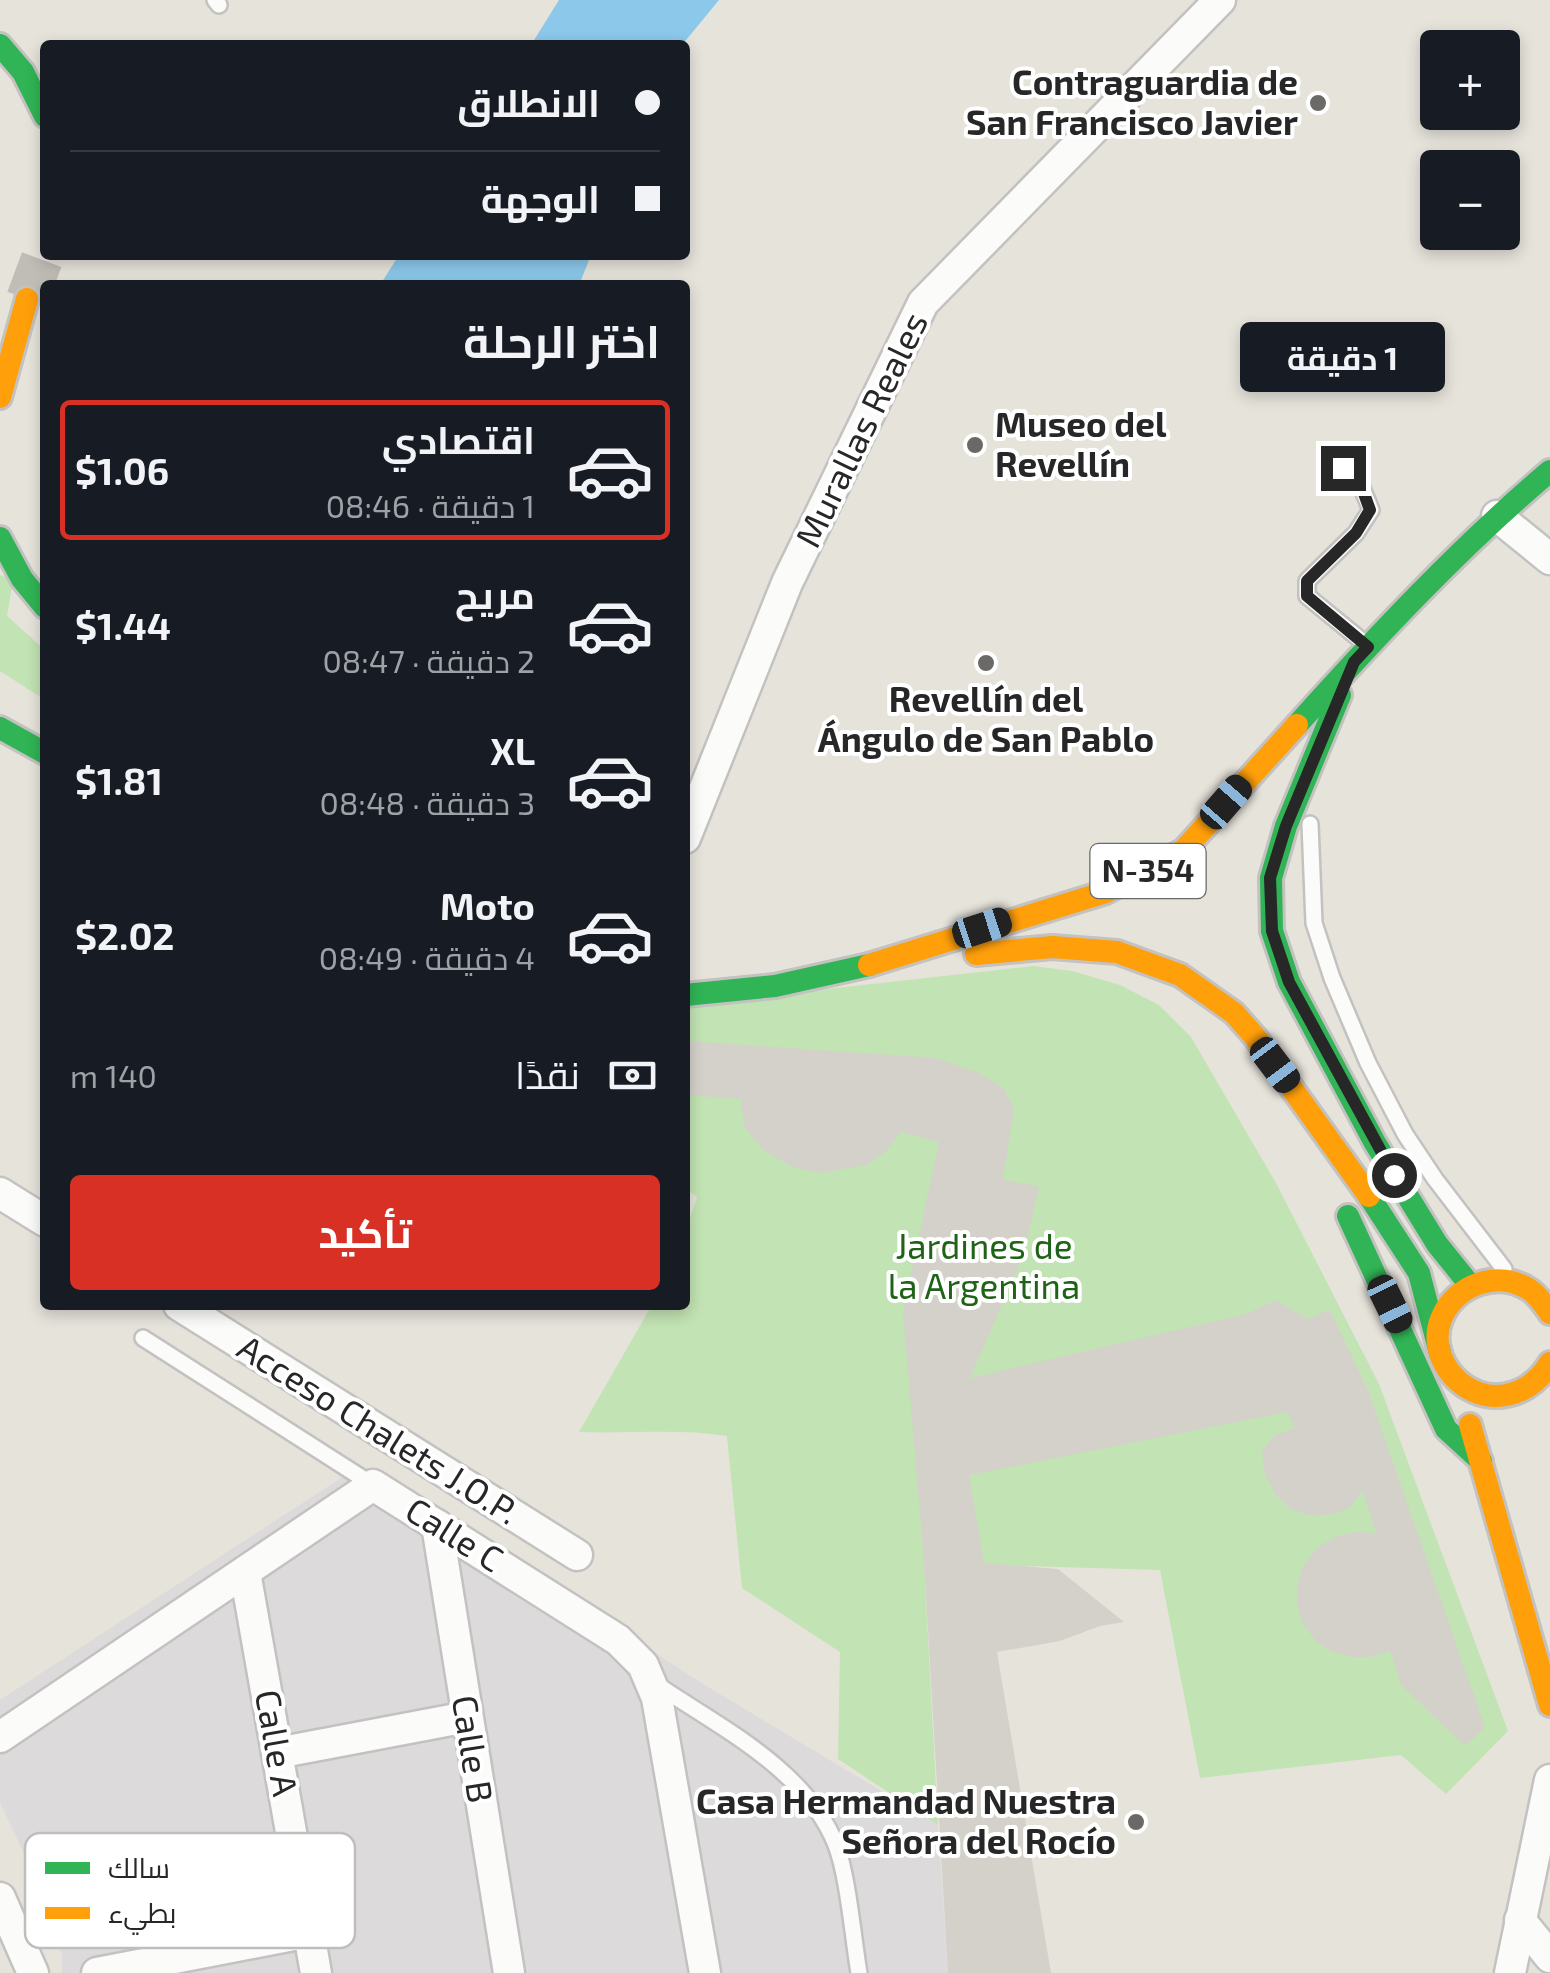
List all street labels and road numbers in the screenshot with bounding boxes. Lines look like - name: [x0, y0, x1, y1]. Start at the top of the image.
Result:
- street label: Murallas Reales: [785, 305, 935, 553]
- road number: N-354: [1090, 844, 1206, 898]
- street label: Acceso Chalets J.O.P.: [231, 1325, 527, 1532]
- street label: Calle C: [399, 1487, 511, 1579]
- street label: Calle A: [248, 1686, 308, 1799]
- street label: Calle B: [445, 1692, 503, 1805]

